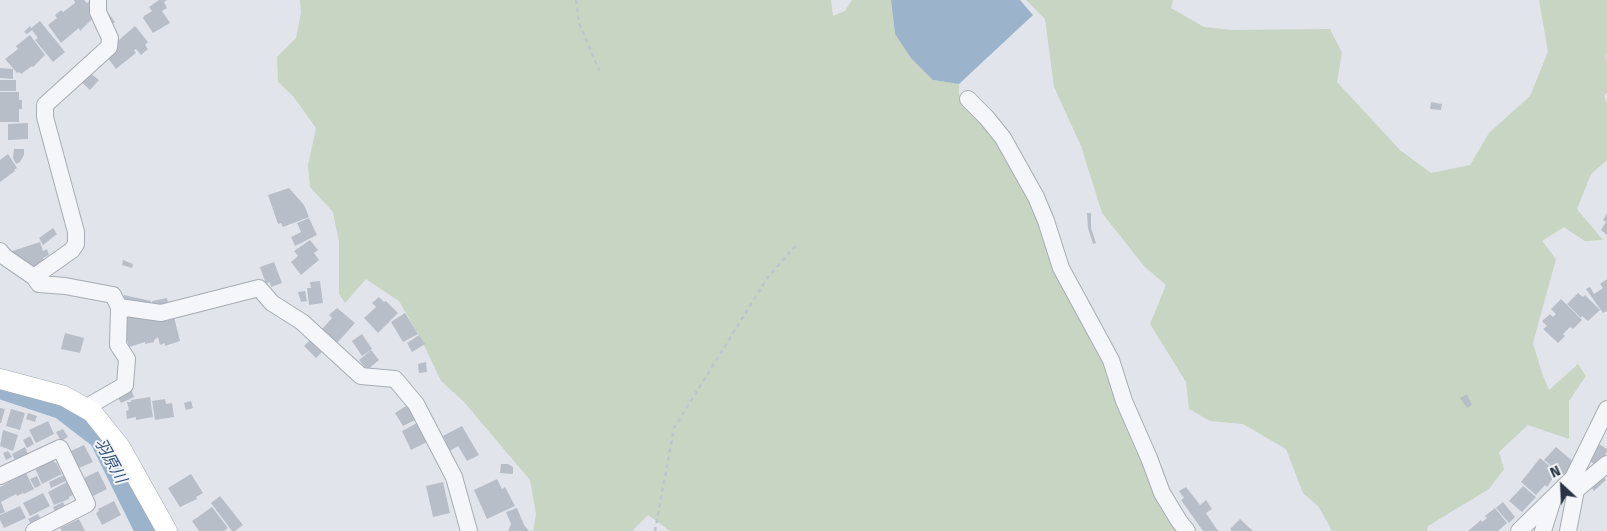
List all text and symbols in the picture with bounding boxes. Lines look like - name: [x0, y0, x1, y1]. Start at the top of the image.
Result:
- water label: 羽原川: [90, 435, 130, 487]
- north arrow: [1537, 461, 1587, 511]
- text: N: [1548, 462, 1563, 482]

